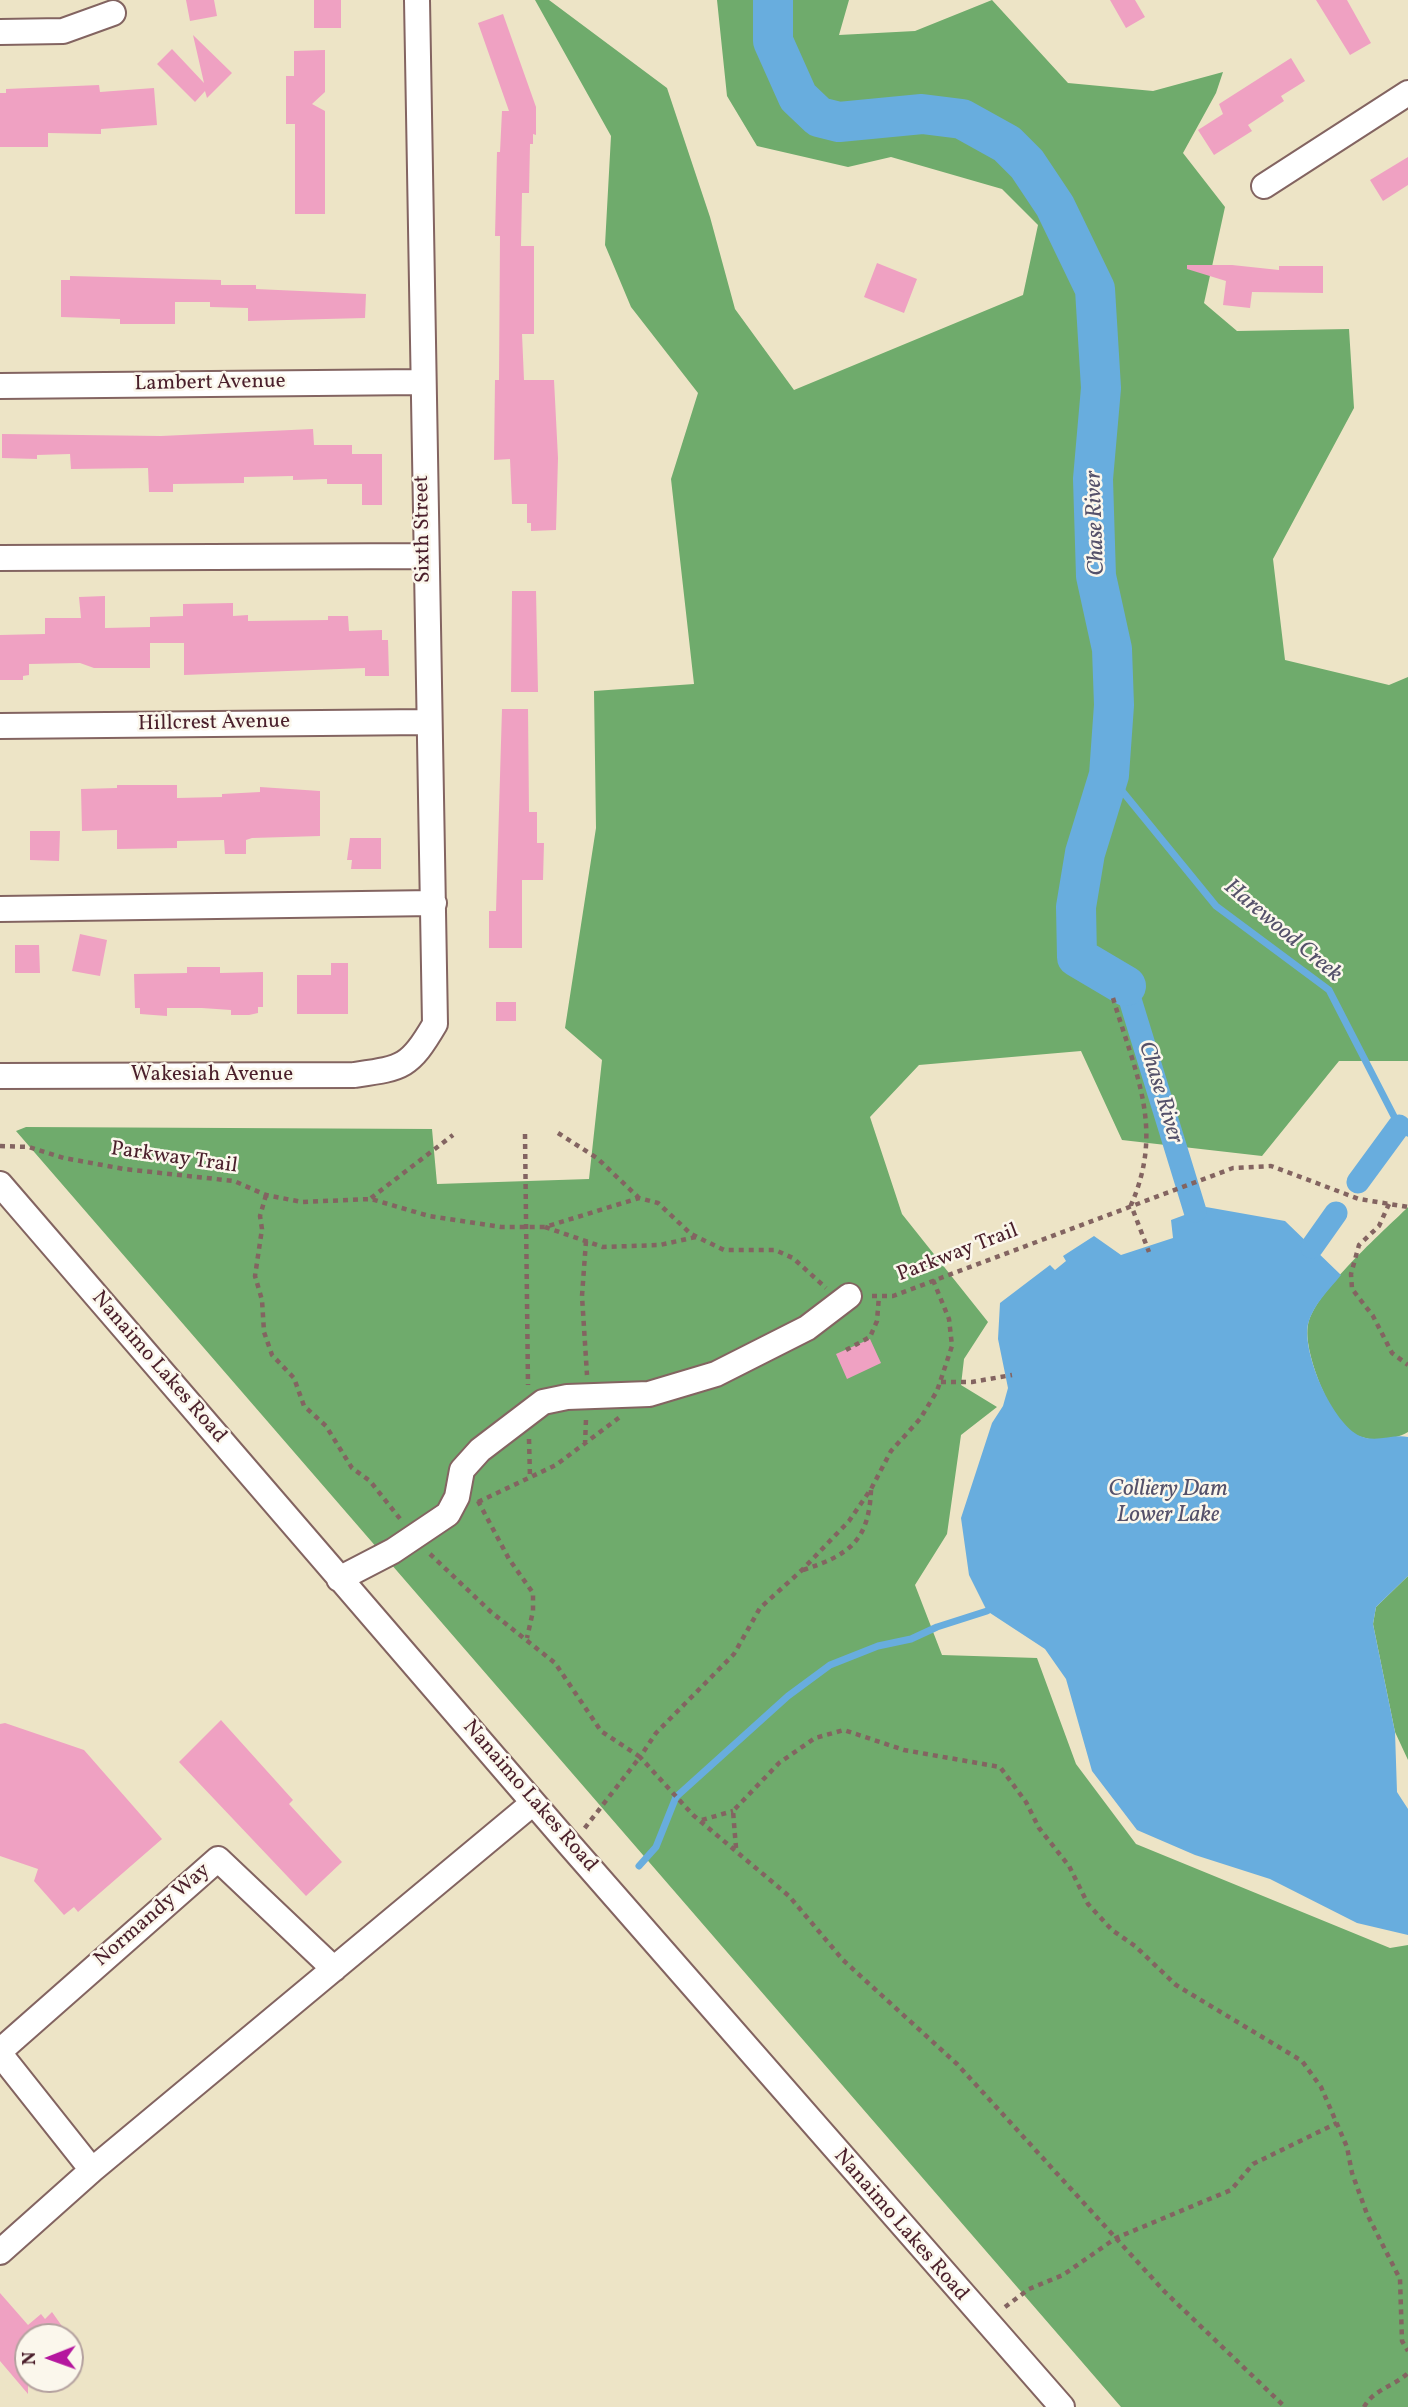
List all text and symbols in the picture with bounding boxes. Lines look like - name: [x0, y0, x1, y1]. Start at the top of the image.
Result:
- street label: Lambert Avenue: [134, 370, 286, 398]
- water label: Chase River: [1081, 470, 1113, 576]
- street label: Sixth Street: [410, 475, 438, 583]
- street label: Hillcrest Avenue: [138, 710, 290, 738]
- water label: Harewood Creek: [1217, 875, 1347, 989]
- water label: Chase River: [1130, 1039, 1188, 1147]
- street label: Wakesiah Avenue: [131, 1063, 293, 1089]
- street label: Parkway Trail: [109, 1138, 239, 1180]
- street label: Parkway Trail: [894, 1219, 1022, 1289]
- street label: Nanaimo Lakes Road: [85, 1287, 231, 1449]
- water label: Colliery Dam Lower Lake: [1108, 1477, 1228, 1531]
- street label: Nanaimo Lakes Road: [456, 1716, 602, 1878]
- street label: Normandy Way: [90, 1859, 216, 1973]
- street label: Nanaimo Lakes Road: [827, 2145, 973, 2307]
- north arrow: [14, 2323, 84, 2393]
- text: N: [17, 2351, 43, 2365]

